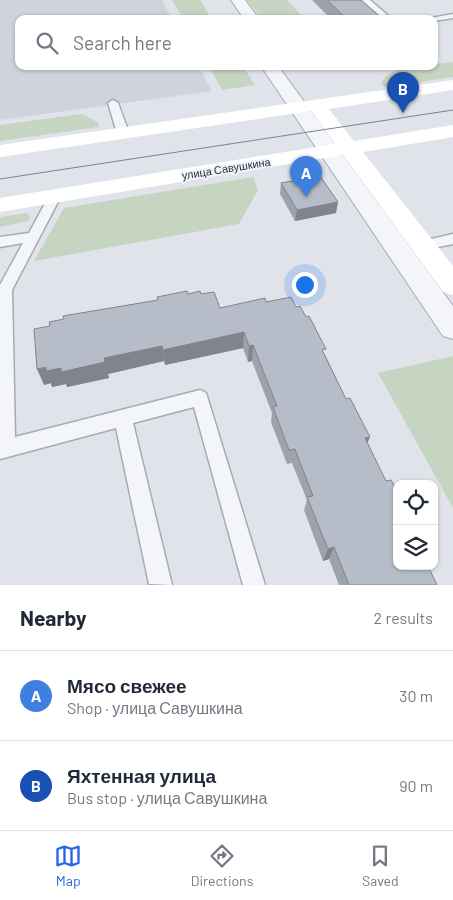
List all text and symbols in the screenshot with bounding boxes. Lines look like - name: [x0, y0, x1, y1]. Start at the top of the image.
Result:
- search box: [15, 15, 438, 70]
- icon: search: [33, 29, 61, 57]
- text: Search here: [73, 31, 172, 54]
- pin: B: [387, 72, 419, 113]
- street label: улица Савушкина: [181, 154, 272, 181]
- pin: A: [290, 156, 322, 197]
- your location: [292, 272, 318, 298]
- map controls: [393, 480, 438, 570]
- button: locate: [393, 480, 438, 525]
- button: layers: [393, 525, 438, 570]
- text: Nearby: [20, 605, 86, 630]
- text: 2 results: [374, 608, 433, 627]
- text: Мясо свежее: [67, 674, 187, 697]
- text: A: [31, 686, 41, 705]
- text: 30 m: [399, 686, 433, 705]
- text: Shop · улица Савушкина: [67, 698, 243, 717]
- text: Яхтенная улица: [67, 764, 216, 787]
- text: B: [31, 776, 41, 795]
- text: 90 m: [399, 776, 433, 795]
- text: Bus stop · улица Савушкина: [67, 788, 267, 807]
- tab: Map: [54, 842, 82, 889]
- tab: Directions: [191, 842, 253, 889]
- tab: Saved: [362, 842, 399, 889]

